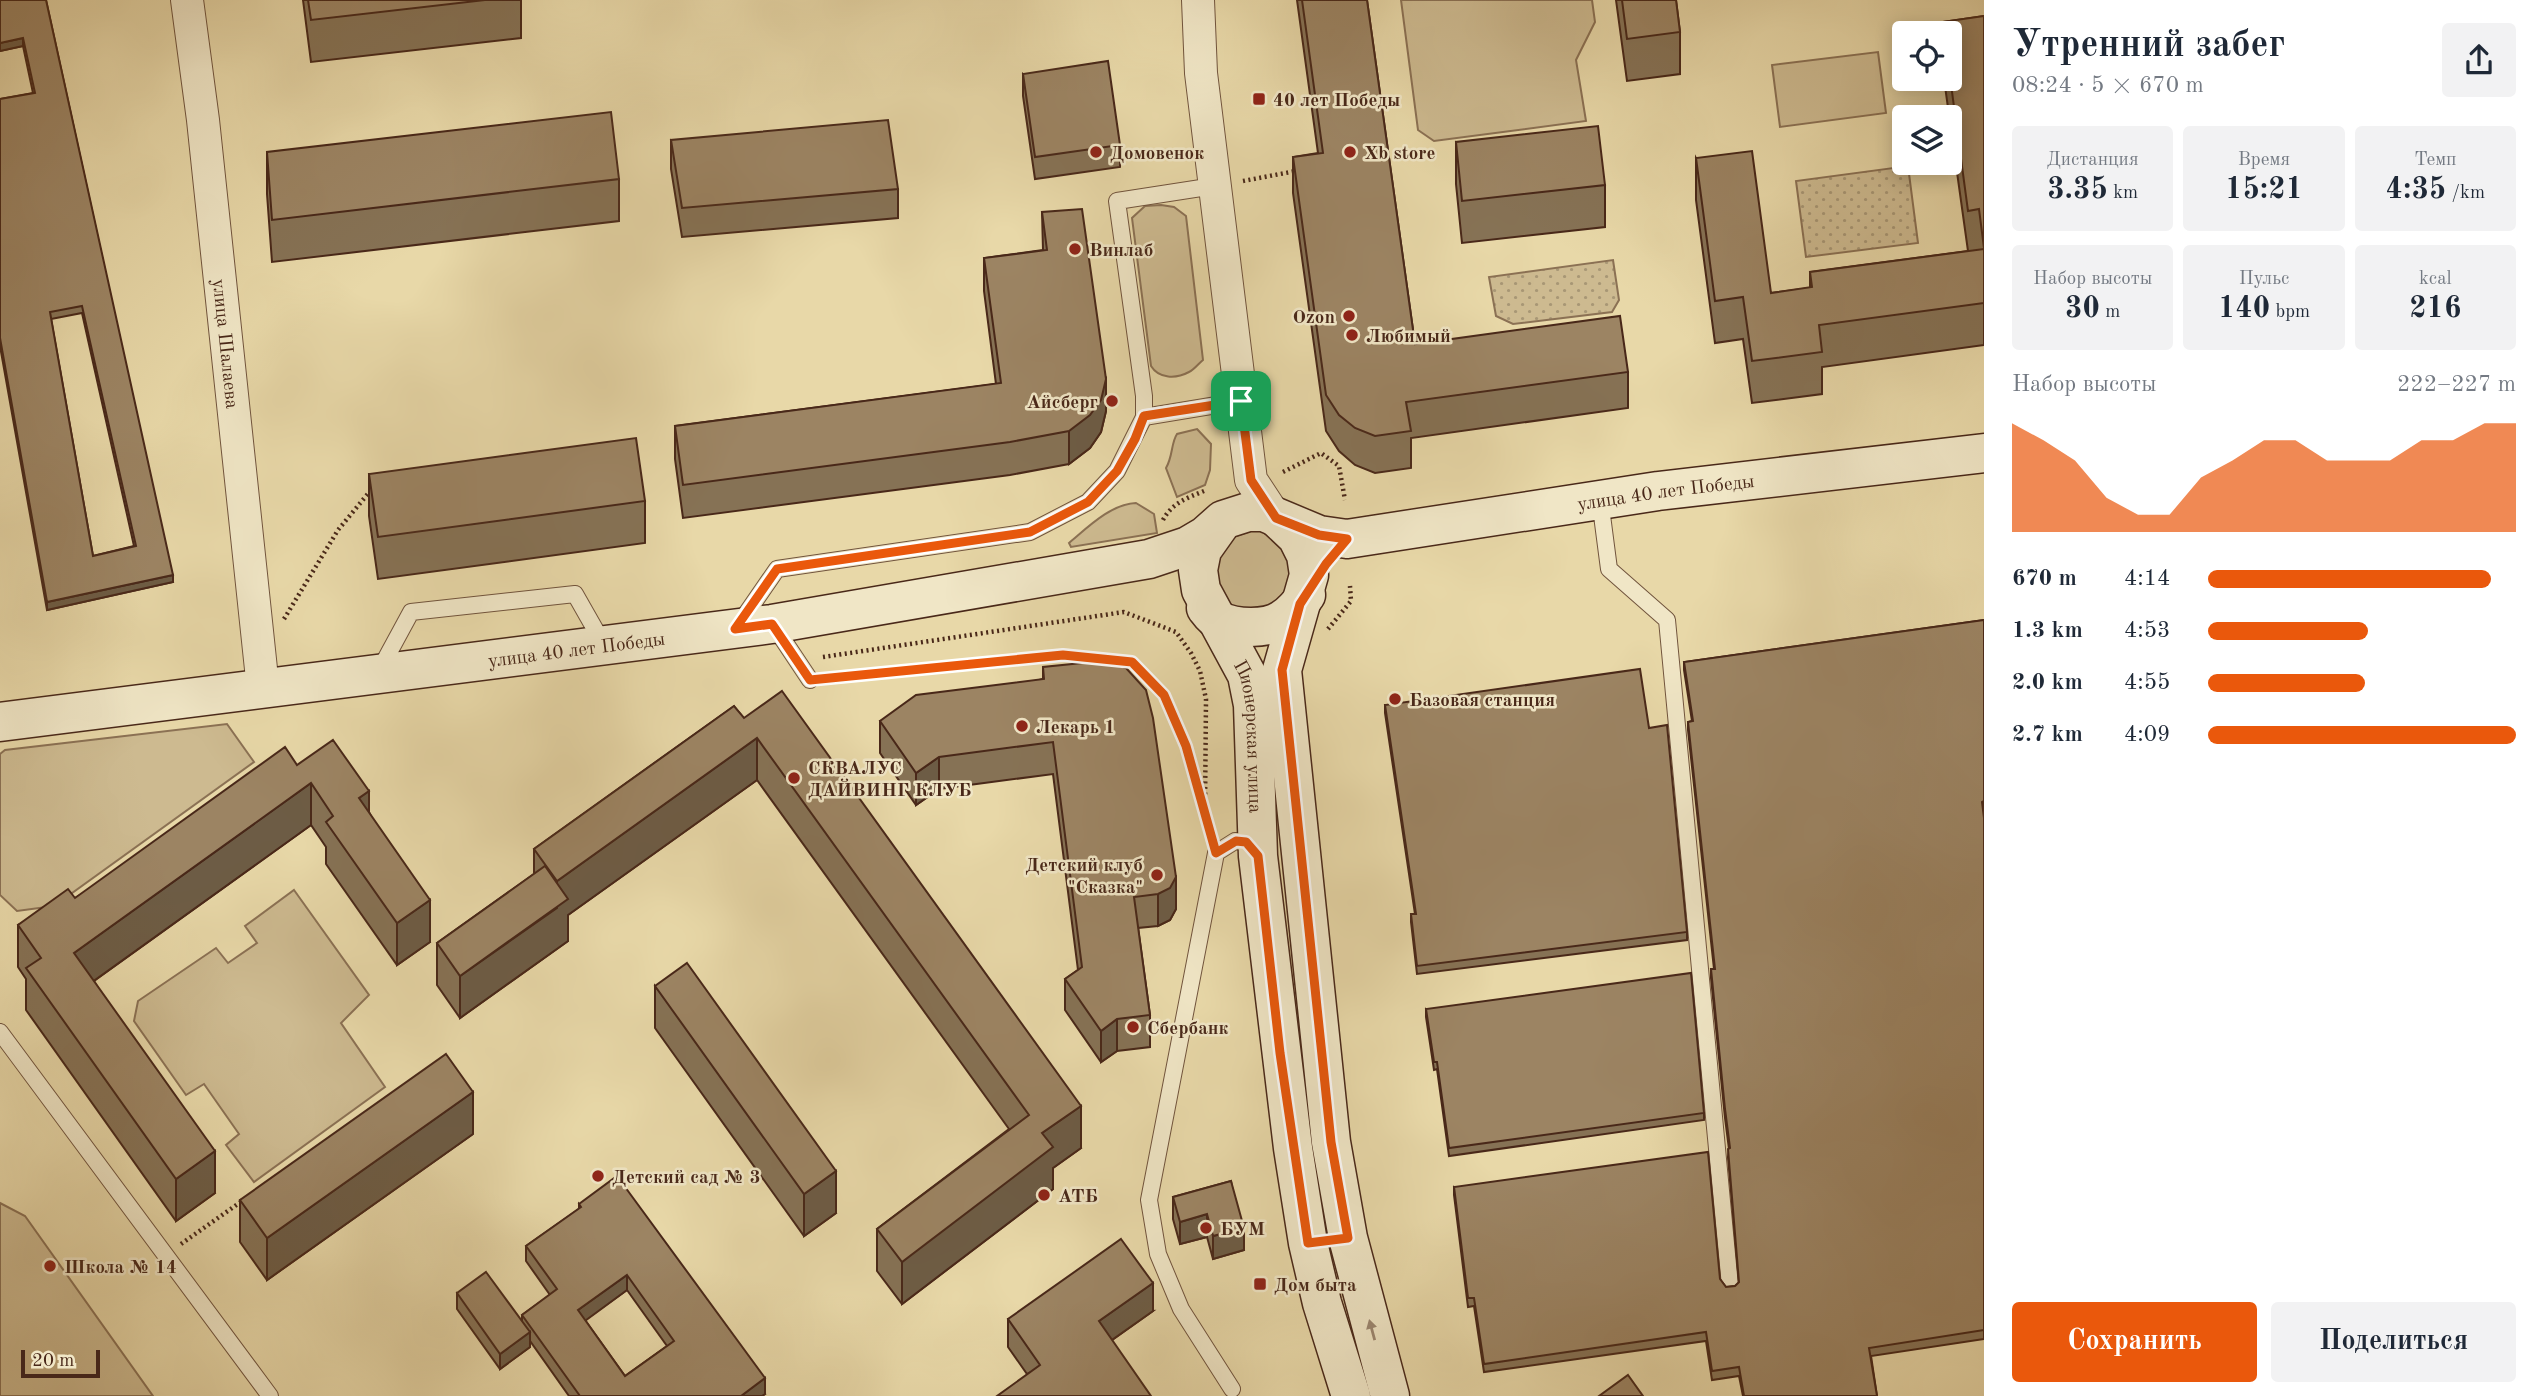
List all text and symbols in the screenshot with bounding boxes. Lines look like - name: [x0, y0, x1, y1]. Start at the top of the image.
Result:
- map controls: [1892, 21, 1962, 175]
- button: locate: [1892, 21, 1962, 91]
- button: share: [2442, 23, 2516, 97]
- text: Утренний забег: [2012, 27, 2285, 65]
- text: 08:24 · 5 × 670 m: [2012, 74, 2204, 97]
- marker: 40 лет Победы: [1251, 91, 1267, 107]
- place label: 40 лет Победы: [1273, 92, 1400, 111]
- button: layers: [1892, 105, 1962, 175]
- marker: Домовенок: [1088, 144, 1104, 160]
- marker: Xb store: [1342, 144, 1358, 160]
- place label: Домовенок: [1110, 145, 1204, 164]
- place label: Xb store: [1364, 145, 1436, 164]
- text: Дистанция: [2047, 151, 2139, 170]
- text: Время: [2238, 151, 2290, 170]
- text: Темп: [2414, 151, 2457, 170]
- text: 3.35: [2047, 175, 2108, 205]
- text: 15:21: [2225, 175, 2303, 205]
- text: 4:35: [2386, 175, 2446, 205]
- text: km: [2108, 184, 2138, 203]
- text: /km: [2446, 184, 2485, 203]
- marker: Винлаб: [1067, 241, 1083, 257]
- place label: Винлаб: [1089, 242, 1153, 261]
- text: Набор высоты: [2033, 270, 2152, 289]
- text: Пульс: [2239, 270, 2289, 289]
- text: kcal: [2419, 270, 2452, 289]
- street label: улица Шалаева: [208, 278, 241, 410]
- text: 30: [2065, 294, 2100, 324]
- text: 140: [2218, 294, 2270, 324]
- text: 216: [2409, 294, 2461, 324]
- text: m: [2100, 303, 2120, 322]
- text: bpm: [2270, 303, 2310, 322]
- marker: Ozon: [1341, 308, 1357, 324]
- place label: Ozon: [1293, 309, 1335, 328]
- marker: Любимый: [1344, 327, 1360, 343]
- place label: Любимый: [1366, 328, 1451, 347]
- pin: [1211, 371, 1271, 431]
- text: Набор высоты: [2012, 373, 2156, 396]
- text: 222–227 m: [2397, 373, 2516, 396]
- icon: arrive: [1222, 382, 1260, 420]
- marker: Айсберг: [1104, 393, 1120, 409]
- place label: Айсберг: [1027, 394, 1098, 413]
- street label: улица 40 лет Победы: [1576, 473, 1755, 515]
- text: 670 m: [2012, 567, 2077, 590]
- text: 4:14: [2124, 567, 2170, 590]
- text: 1.3 km: [2012, 619, 2083, 642]
- text: 4:53: [2124, 619, 2170, 642]
- street label: улица 40 лет Победы: [487, 631, 666, 672]
- street label: Пионерская улица: [1229, 658, 1264, 814]
- text: 2.0 km: [2012, 671, 2083, 694]
- text: 4:55: [2124, 671, 2170, 694]
- marker: Базовая станция: [1387, 691, 1403, 707]
- place label: Базовая станция: [1409, 692, 1555, 711]
- marker: Лекарь 1: [1014, 718, 1030, 734]
- place label: Лекарь 1: [1036, 719, 1115, 738]
- text: 2.7 km: [2012, 723, 2083, 746]
- text: 4:09: [2124, 723, 2170, 746]
- place label: СКВАЛУС ДАЙВИНГ КЛУБ: [808, 760, 971, 801]
- marker: СКВАЛУС ДАЙВИНГ КЛУБ: [786, 770, 802, 786]
- place label: Детский клуб "Сказка": [1025, 857, 1143, 898]
- marker: Детский клуб "Сказка": [1149, 867, 1165, 883]
- marker: Сбербанк: [1125, 1019, 1141, 1035]
- place label: Сбербанк: [1147, 1020, 1229, 1039]
- marker: Детский сад № 3: [590, 1168, 606, 1184]
- place label: Детский сад № 3: [612, 1169, 761, 1188]
- marker: АТБ: [1036, 1187, 1052, 1203]
- place label: АТБ: [1058, 1188, 1098, 1207]
- marker: БУМ: [1198, 1220, 1214, 1236]
- place label: БУМ: [1220, 1221, 1265, 1240]
- marker: Школа № 14: [42, 1258, 58, 1274]
- place label: Школа № 14: [64, 1259, 177, 1278]
- marker: Дом быта: [1252, 1276, 1268, 1292]
- place label: Дом быта: [1274, 1277, 1357, 1296]
- button: Сохранить: [2012, 1302, 2257, 1382]
- button: Поделиться: [2271, 1302, 2516, 1382]
- one-way arrow: [1366, 1320, 1376, 1341]
- scale bar: [21, 1347, 100, 1379]
- text: 20 m: [32, 1352, 74, 1371]

